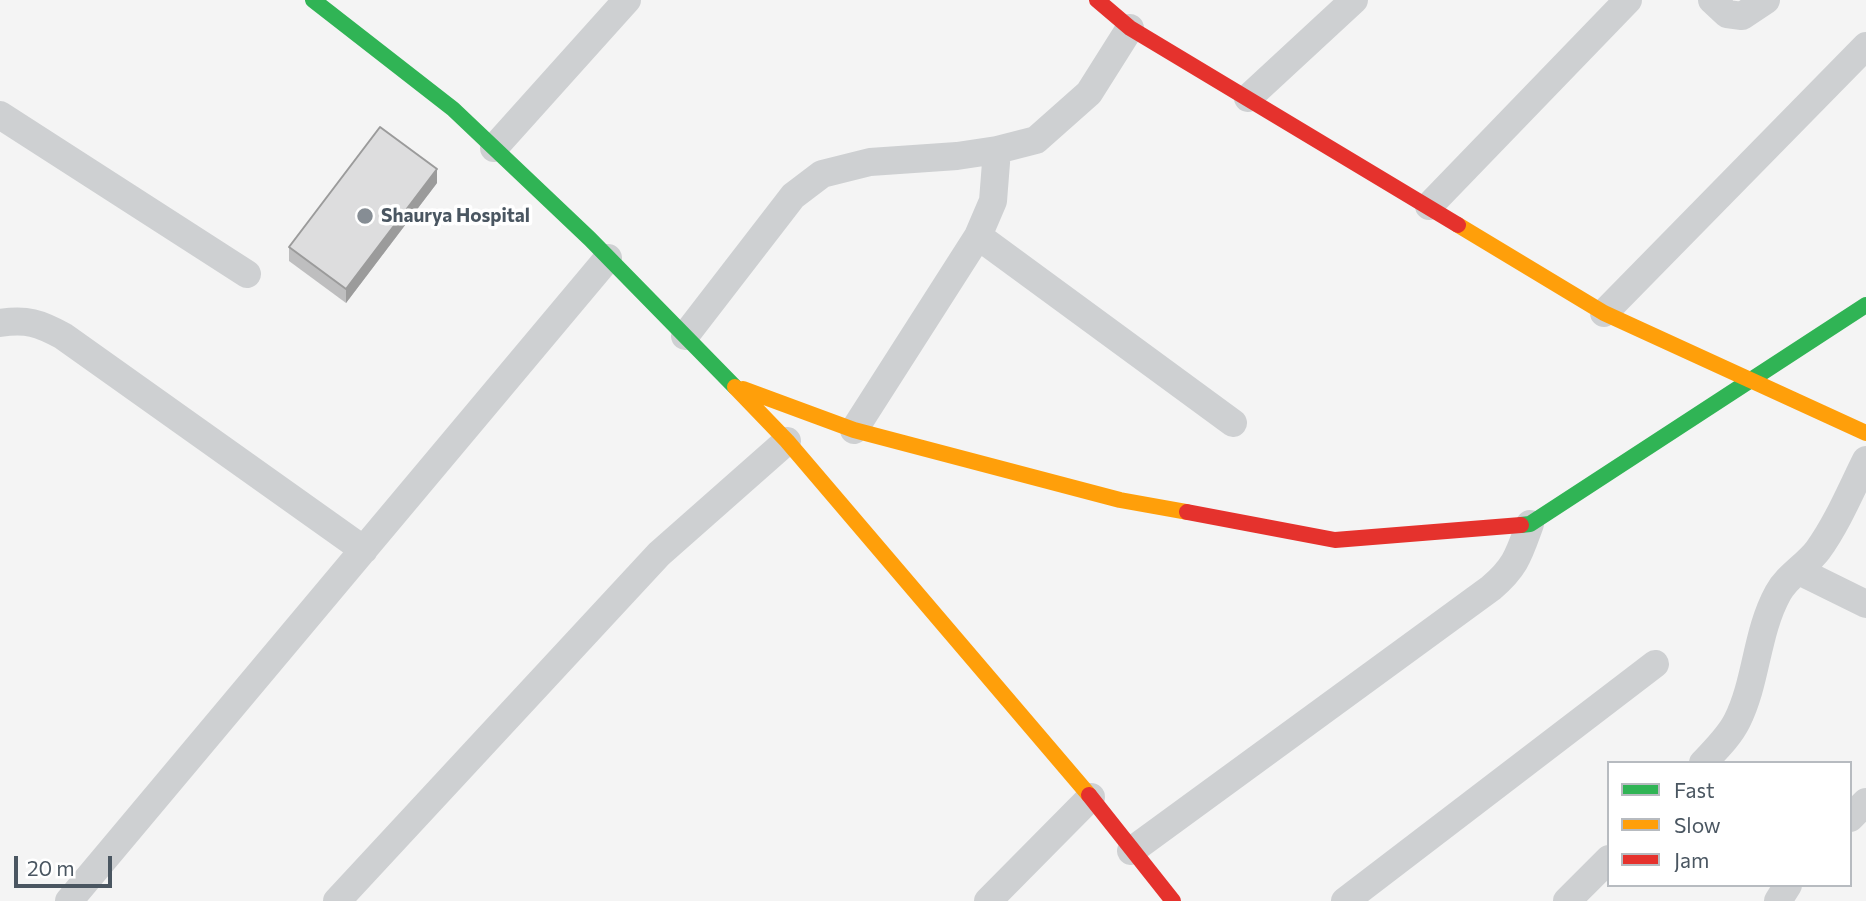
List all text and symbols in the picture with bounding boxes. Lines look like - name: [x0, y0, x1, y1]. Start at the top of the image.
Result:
- place label: Shaurya Hospital: [381, 205, 530, 227]
- marker: Shaurya Hospital: [355, 206, 375, 226]
- legend: [1607, 761, 1852, 887]
- text: Fast: [1674, 777, 1715, 802]
- text: Slow: [1674, 812, 1721, 837]
- scale bar: [18, 842, 116, 886]
- text: Jam: [1674, 847, 1709, 872]
- text: 20 m: [27, 855, 75, 880]

